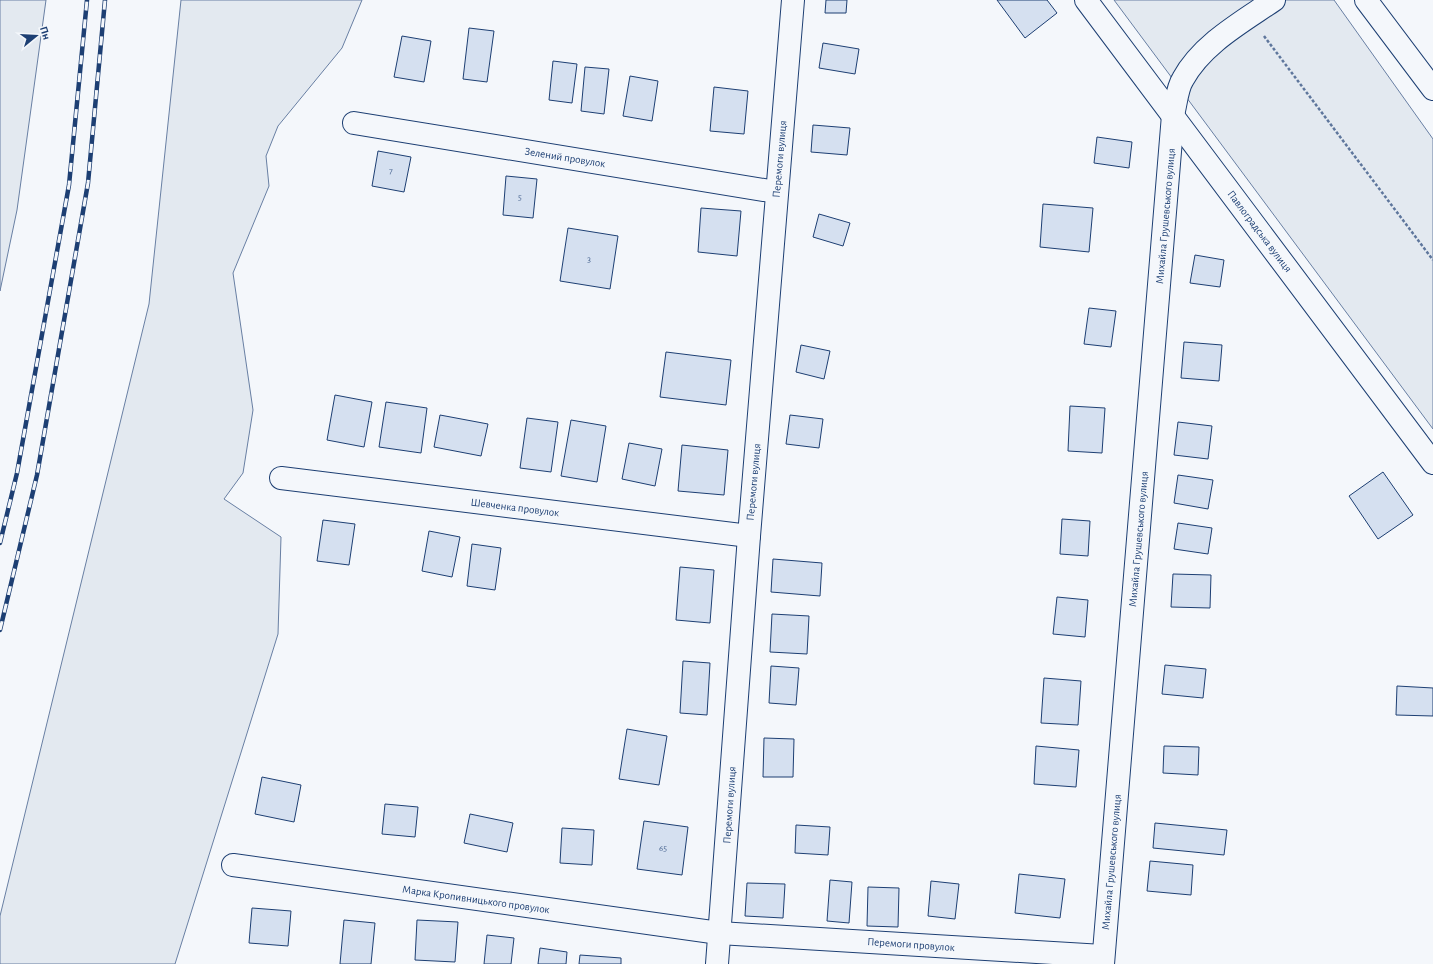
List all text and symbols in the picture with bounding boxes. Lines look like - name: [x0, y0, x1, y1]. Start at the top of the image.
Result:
- north arrow: [16, 16, 56, 56]
- text: Пн: [38, 25, 52, 41]
- street label: Перемоги вулиця: [771, 120, 788, 198]
- street label: Зелений провулок: [524, 146, 606, 169]
- street label: Михайла Грушевського вулиця: [1154, 148, 1177, 284]
- house number: 7: [389, 167, 393, 176]
- street label: Павлоградська вулиця: [1225, 188, 1294, 274]
- house number: 5: [518, 193, 522, 202]
- house number: 3: [587, 255, 591, 264]
- street label: Перемоги вулиця: [745, 443, 762, 521]
- street label: Михайла Грушевського вулиця: [1127, 471, 1150, 607]
- street label: Шевченка провулок: [470, 497, 560, 518]
- street label: Перемоги вулиця: [721, 766, 738, 844]
- street label: Михайла Грушевського вулиця: [1100, 794, 1123, 930]
- house number: 65: [659, 844, 667, 853]
- street label: Марка Кропивницького провулок: [402, 884, 550, 915]
- street label: Перемоги провулок: [867, 936, 955, 953]

